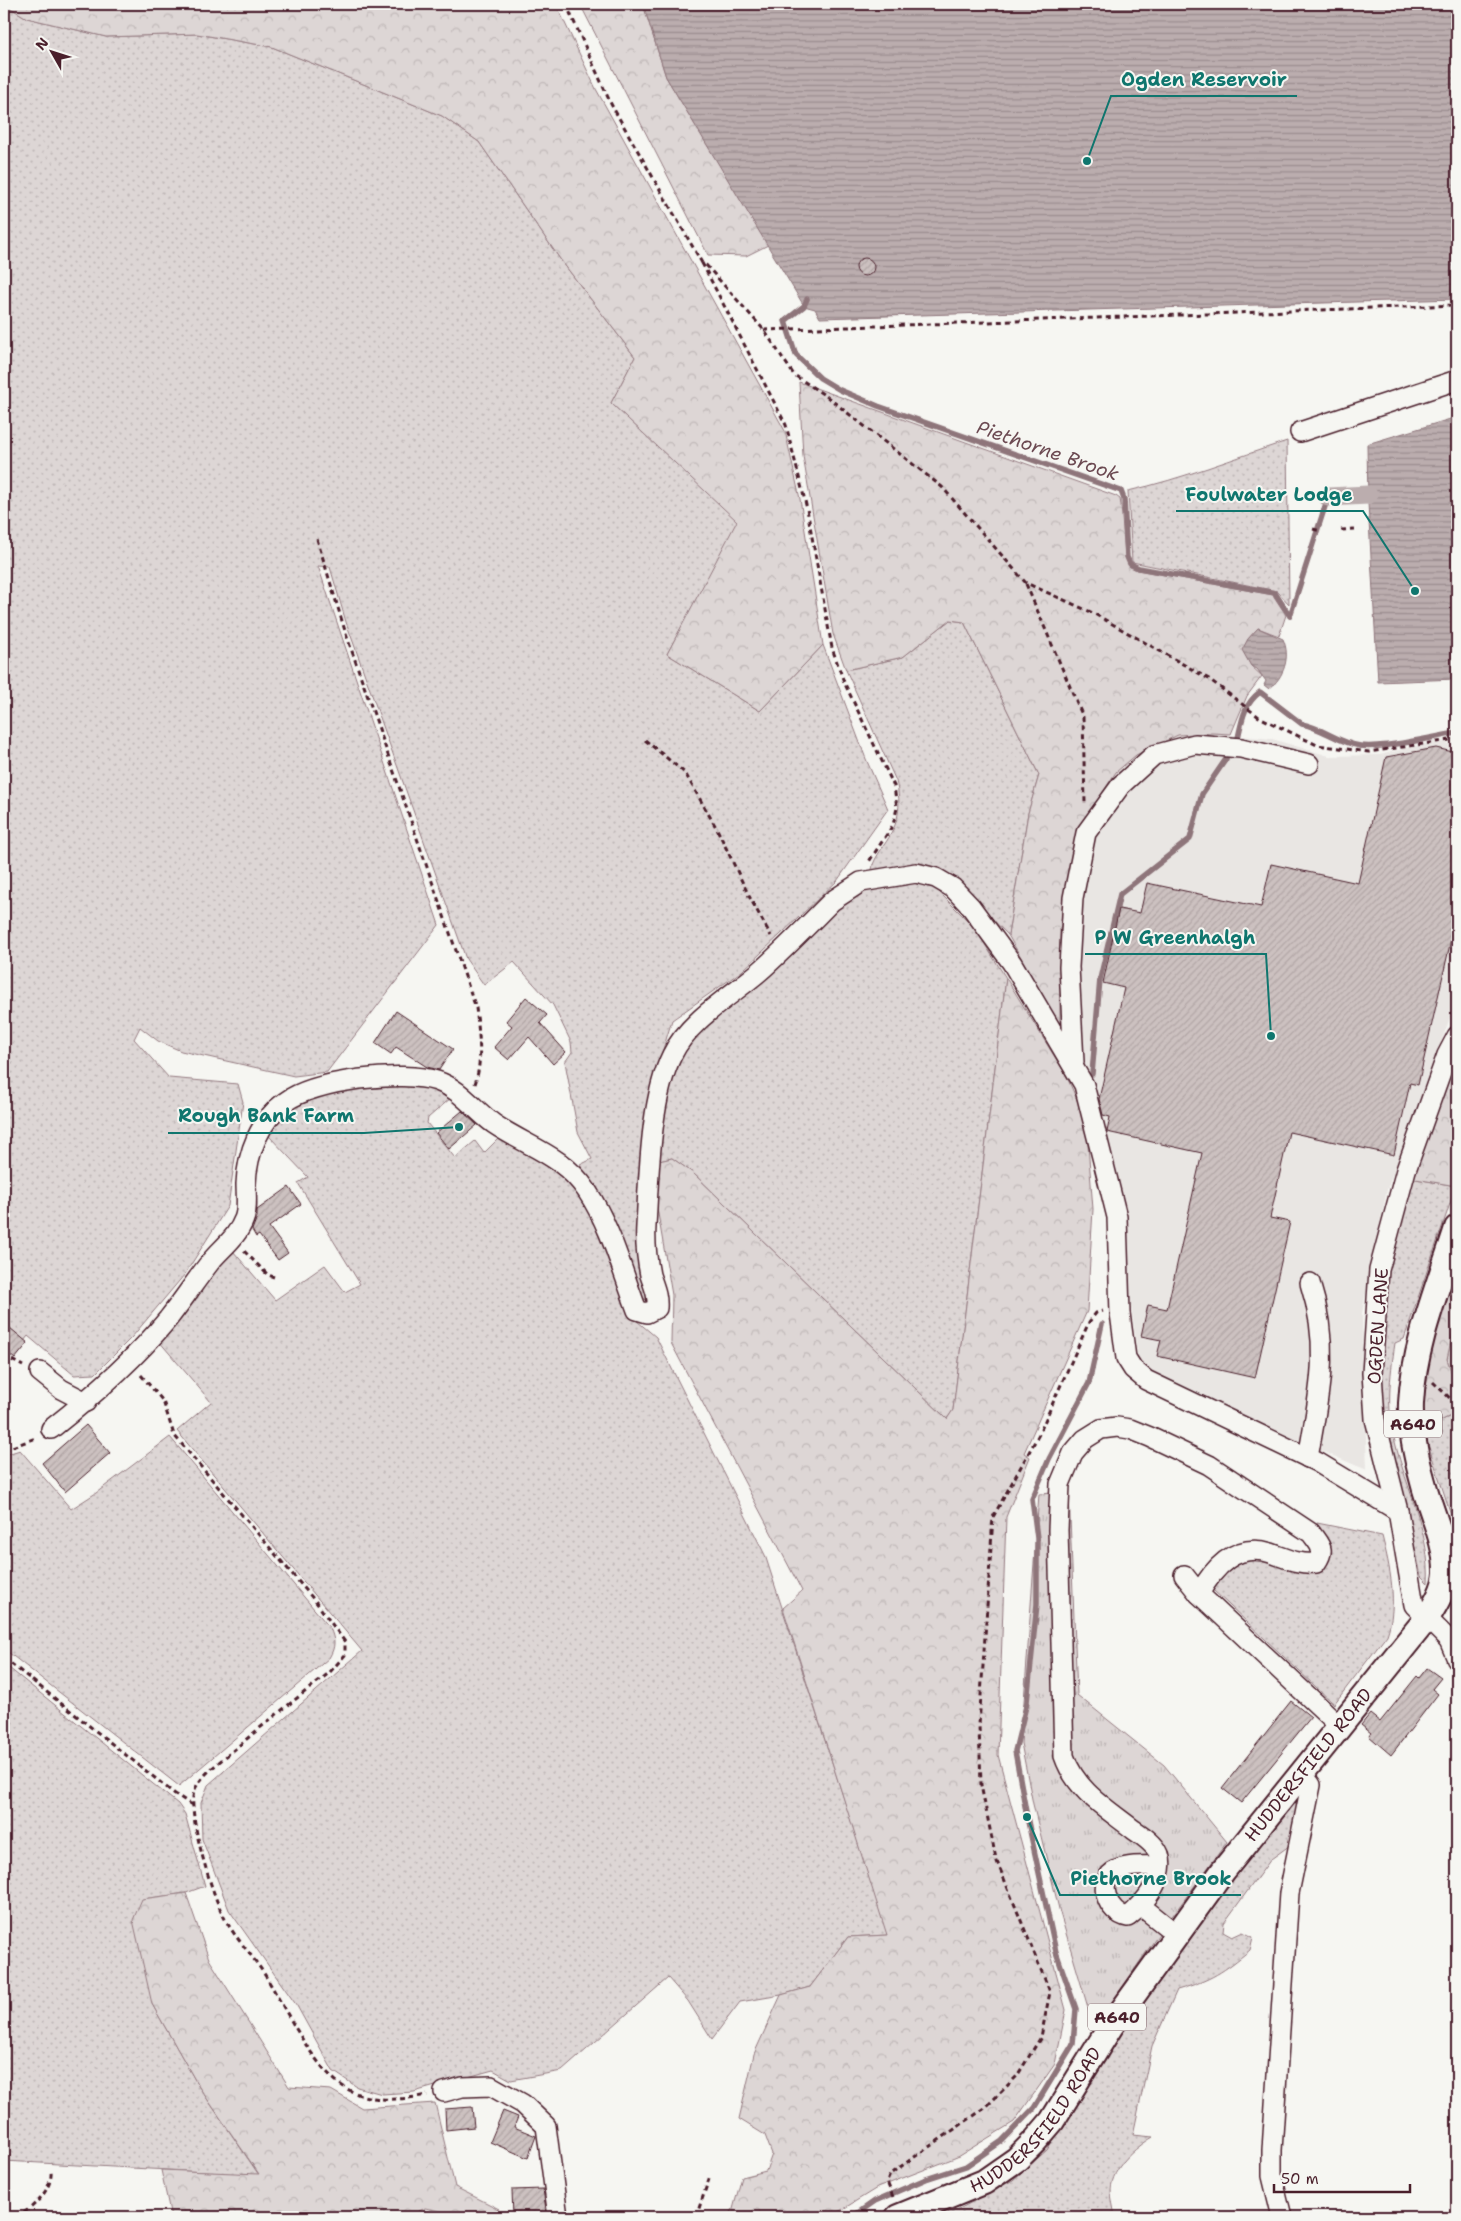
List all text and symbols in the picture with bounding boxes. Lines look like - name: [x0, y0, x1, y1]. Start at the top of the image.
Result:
- north arrow: [28, 28, 78, 78]
- text: N: [31, 34, 52, 54]
- callout: Ogden Reservoir: [1111, 62, 1297, 96]
- text: Ogden Reservoir: [1121, 67, 1287, 92]
- water label: Piethorne Brook: [973, 414, 1122, 487]
- callout: Foulwater Lodge: [1176, 477, 1363, 511]
- text: Foulwater Lodge: [1185, 482, 1353, 507]
- callout: P W Greenhalgh: [1085, 920, 1266, 954]
- text: P W Greenhalgh: [1095, 925, 1256, 950]
- callout: Rough Bank Farm: [168, 1099, 364, 1133]
- text: Rough Bank Farm: [178, 1103, 354, 1128]
- street label: OGDEN LANE: [1362, 1267, 1394, 1385]
- road number: A640: [1384, 1410, 1442, 1438]
- street label: HUDDERSFIELD ROAD: [1239, 1683, 1378, 1847]
- callout: Piethorne Brook: [1060, 1861, 1241, 1895]
- text: Piethorne Brook: [1070, 1866, 1232, 1891]
- road number: A640: [1088, 2004, 1146, 2030]
- street label: HUDDERSFIELD ROAD: [966, 2043, 1107, 2199]
- scale bar: [1274, 2161, 1410, 2193]
- text: 50 m: [1281, 2169, 1319, 2189]

